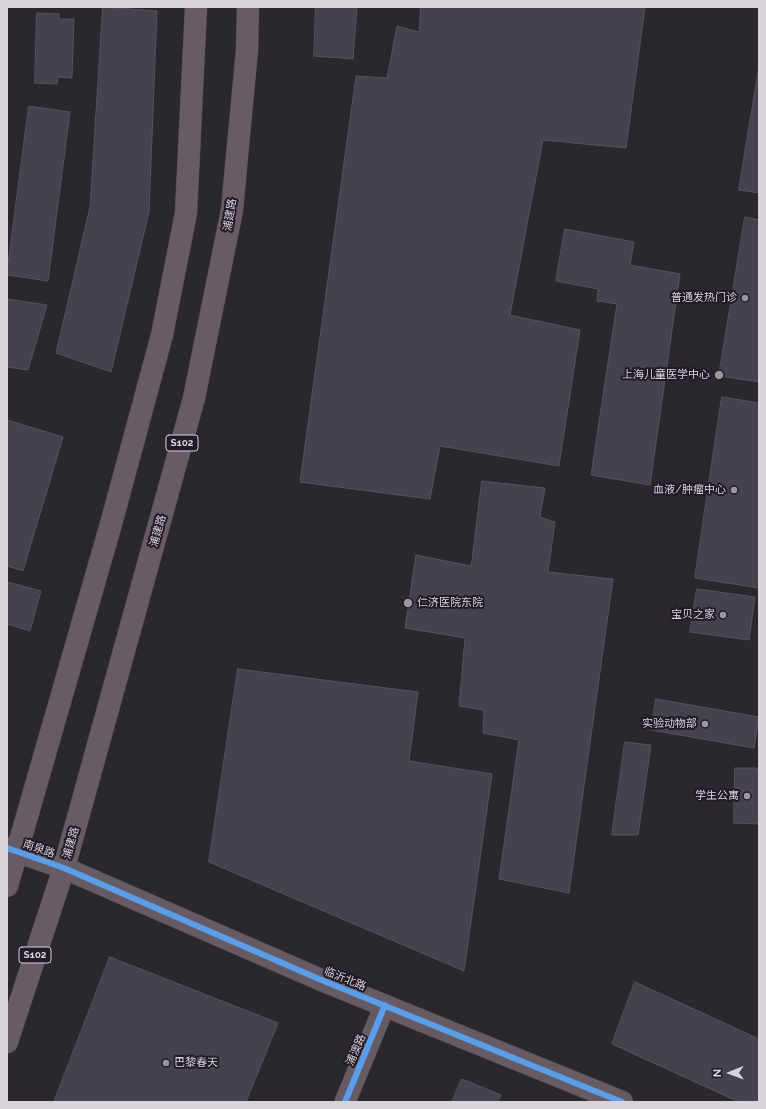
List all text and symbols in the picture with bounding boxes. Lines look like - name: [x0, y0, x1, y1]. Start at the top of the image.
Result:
- street label: 浦建路: [221, 198, 239, 232]
- place label: 普通发热门诊: [671, 291, 737, 305]
- marker: 普通发热门诊: [740, 293, 750, 303]
- place label: 上海儿童医学中心: [622, 368, 710, 382]
- marker: 上海儿童医学中心: [713, 369, 725, 381]
- road number: S102: [166, 435, 198, 451]
- place label: 血液/肿瘤中心: [653, 483, 726, 497]
- marker: 血液/肿瘤中心: [729, 485, 739, 495]
- street label: 浦建路: [147, 513, 169, 549]
- place label: 仁济医院东院: [417, 596, 483, 610]
- marker: 仁济医院东院: [402, 597, 414, 609]
- place label: 宝贝之家: [671, 608, 715, 622]
- marker: 宝贝之家: [718, 610, 728, 620]
- place label: 实验动物部: [642, 717, 697, 731]
- marker: 实验动物部: [700, 719, 710, 729]
- place label: 学生公寓: [695, 789, 739, 803]
- marker: 学生公寓: [742, 791, 752, 801]
- street label: 浦建路: [60, 825, 82, 861]
- street label: 南泉路: [21, 837, 57, 861]
- road number: S102: [19, 947, 51, 963]
- street label: 临沂北路: [322, 965, 368, 993]
- street label: 浦澳路: [343, 1032, 369, 1068]
- north arrow: [710, 1053, 750, 1093]
- place label: 巴黎春天: [174, 1056, 218, 1070]
- marker: 巴黎春天: [161, 1058, 171, 1068]
- text: N: [711, 1069, 724, 1078]

